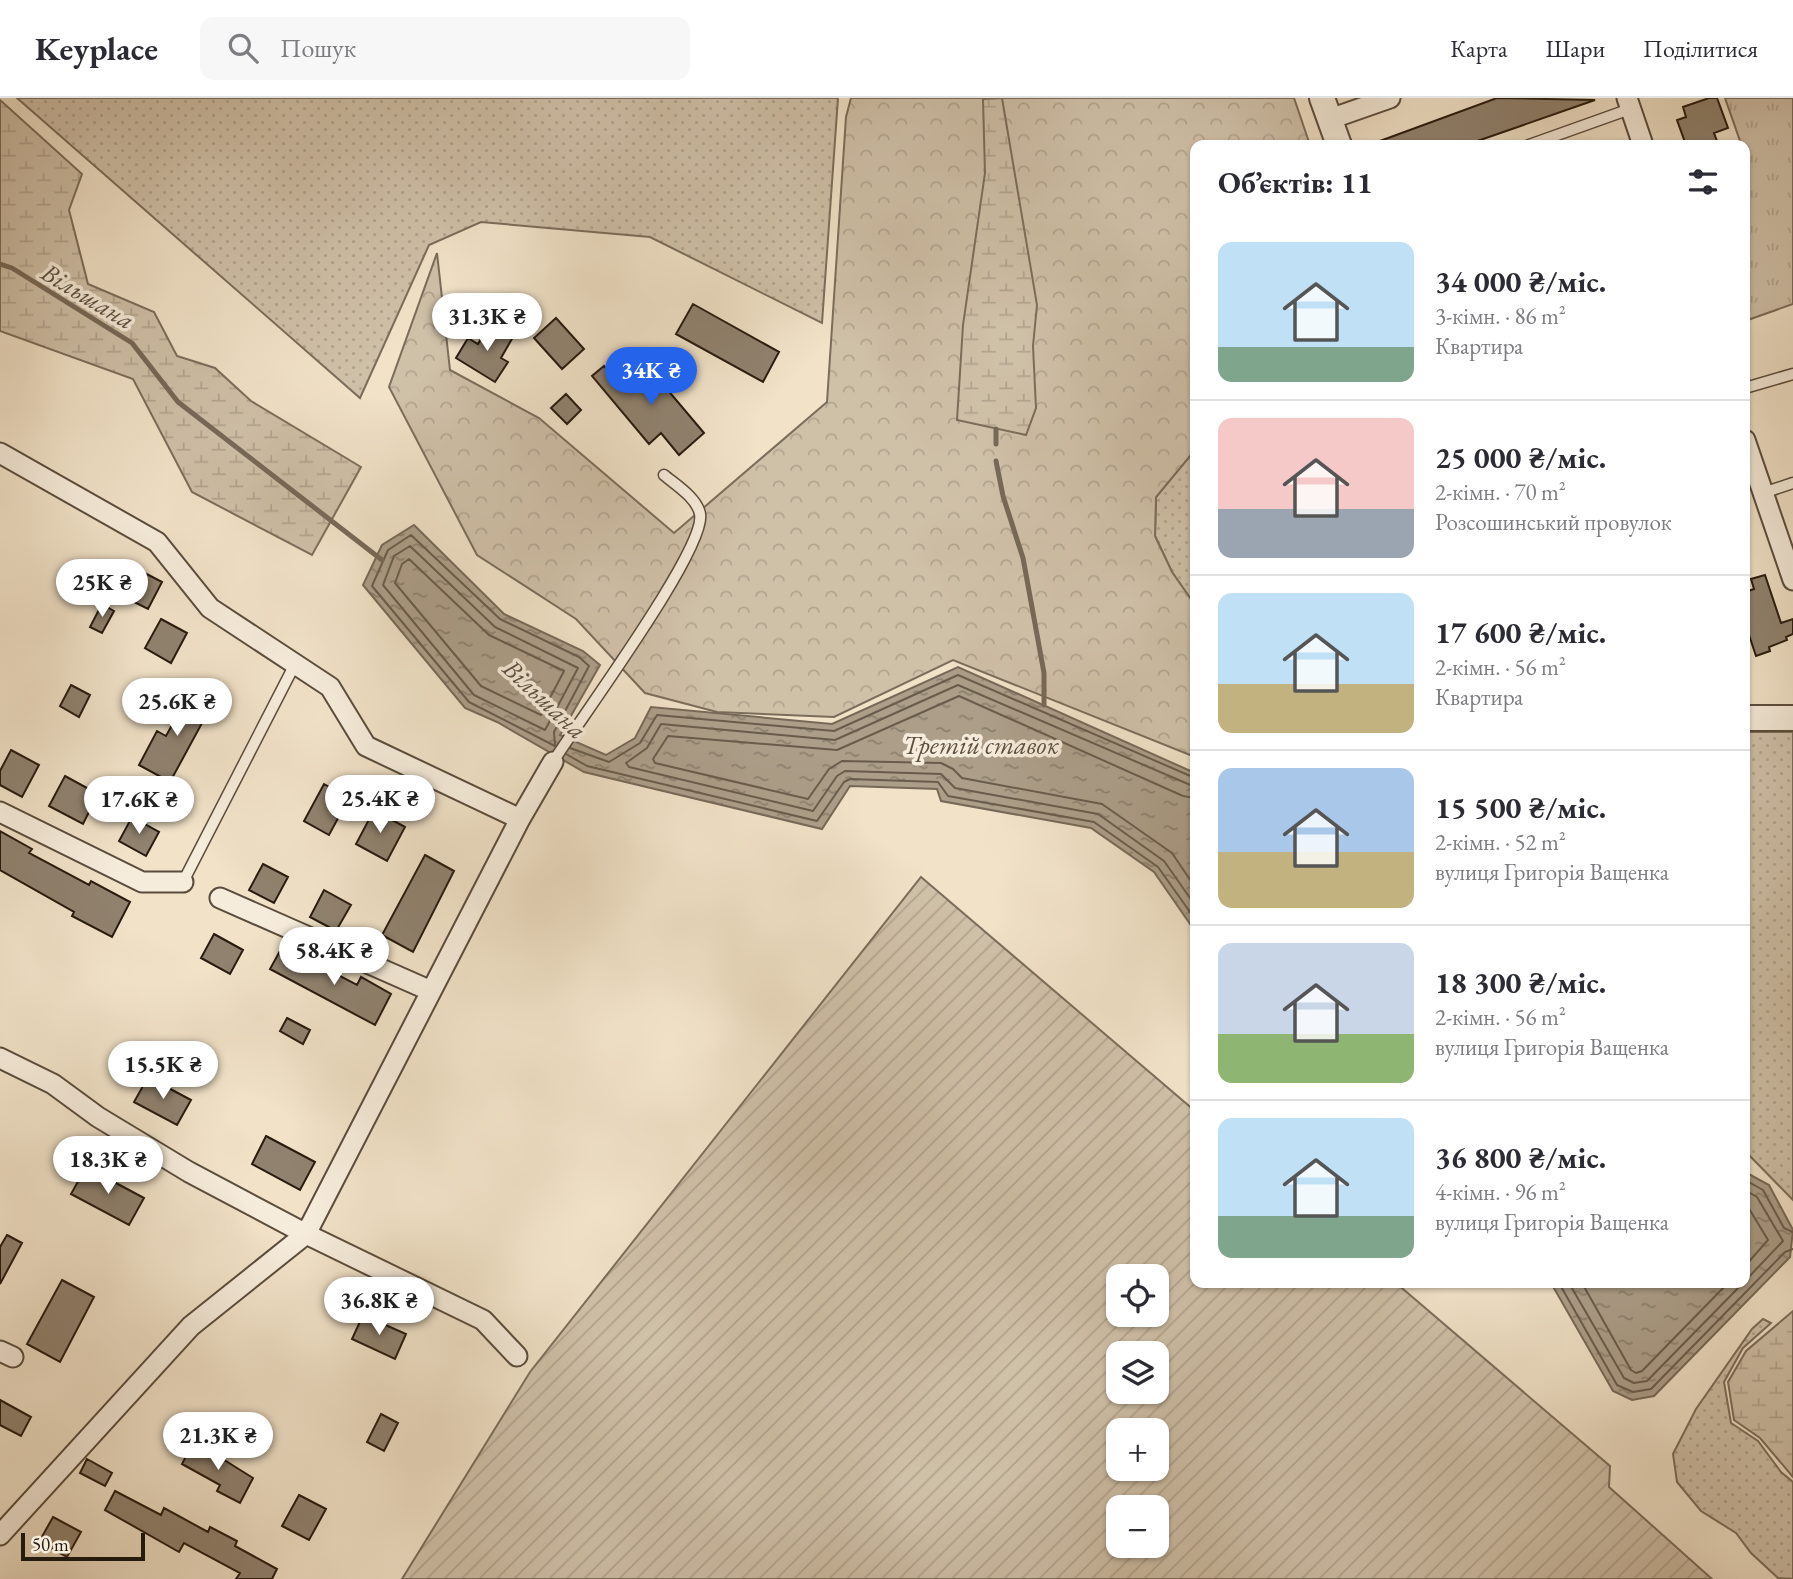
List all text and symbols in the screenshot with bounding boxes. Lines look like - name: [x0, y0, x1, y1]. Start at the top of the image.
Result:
- search box: [200, 17, 690, 80]
- text: Keyplace: [35, 27, 158, 70]
- icon: search: [224, 29, 262, 67]
- text: Пошук: [280, 31, 356, 65]
- text: Карта: [1450, 33, 1508, 64]
- text: Шари: [1546, 33, 1605, 64]
- text: Поділитися: [1643, 33, 1758, 64]
- text: Об’єктів: 11: [1218, 163, 1373, 202]
- icon: filters: [1684, 163, 1722, 201]
- water label: Вільшана: [34, 254, 141, 337]
- text: 34 000 ₴/міс.: [1435, 262, 1606, 301]
- icon: home: [1274, 270, 1358, 354]
- pin: 31.3K ₴: [422, 294, 552, 353]
- text: 31.3K ₴: [448, 301, 526, 331]
- text: 3-кімн. · 86 m²: [1435, 301, 1566, 331]
- text: Квартира: [1435, 331, 1523, 361]
- pin: 34K ₴: [602, 348, 700, 407]
- text: 34K ₴: [621, 355, 681, 385]
- text: 25 000 ₴/міс.: [1435, 438, 1606, 477]
- icon: home: [1274, 446, 1358, 530]
- text: 2-кімн. · 70 m²: [1435, 477, 1566, 507]
- text: Розсошинський провулок: [1435, 507, 1672, 537]
- pin: 25K ₴: [53, 560, 151, 619]
- text: 25K ₴: [72, 567, 132, 597]
- text: 17 600 ₴/міс.: [1435, 613, 1606, 652]
- icon: home: [1274, 621, 1358, 705]
- water label: Вільшана: [495, 651, 594, 746]
- text: 2-кімн. · 56 m²: [1435, 652, 1566, 682]
- pin: 25.6K ₴: [112, 678, 242, 738]
- text: Квартира: [1435, 682, 1523, 712]
- text: 25.6K ₴: [138, 686, 216, 716]
- water label: Третій ставок: [903, 728, 1059, 762]
- pin: 17.6K ₴: [74, 776, 204, 836]
- pin: 25.4K ₴: [315, 776, 445, 835]
- text: 25.4K ₴: [341, 783, 419, 813]
- text: 17.6K ₴: [100, 784, 178, 814]
- text: 15 500 ₴/міс.: [1435, 788, 1606, 827]
- icon: home: [1274, 796, 1358, 880]
- text: 2-кімн. · 52 m²: [1435, 827, 1566, 857]
- text: вулиця Григорія Ващенка: [1435, 857, 1669, 887]
- pin: 58.4K ₴: [269, 928, 399, 987]
- text: 58.4K ₴: [295, 935, 373, 965]
- text: 18 300 ₴/міс.: [1435, 963, 1606, 1002]
- icon: home: [1274, 971, 1358, 1055]
- text: 2-кімн. · 56 m²: [1435, 1002, 1566, 1032]
- text: вулиця Григорія Ващенка: [1435, 1032, 1669, 1062]
- pin: 15.5K ₴: [98, 1042, 228, 1101]
- text: 15.5K ₴: [124, 1049, 202, 1079]
- pin: 18.3K ₴: [43, 1136, 173, 1196]
- text: 36 800 ₴/міс.: [1435, 1138, 1606, 1177]
- text: 18.3K ₴: [69, 1144, 147, 1174]
- icon: home: [1274, 1146, 1358, 1230]
- text: 4-кімн. · 96 m²: [1435, 1177, 1566, 1207]
- text: вулиця Григорія Ващенка: [1435, 1207, 1669, 1237]
- map controls: [1106, 1264, 1169, 1558]
- button: locate: [1106, 1264, 1169, 1327]
- pin: 36.8K ₴: [314, 1278, 444, 1337]
- text: 36.8K ₴: [340, 1285, 418, 1315]
- button: layers: [1106, 1341, 1169, 1404]
- pin: 21.3K ₴: [153, 1412, 283, 1472]
- button: +: [1106, 1418, 1169, 1481]
- text: 21.3K ₴: [179, 1420, 257, 1450]
- button: −: [1106, 1495, 1169, 1558]
- scale bar: [21, 1530, 145, 1562]
- text: 50 m: [32, 1532, 69, 1557]

